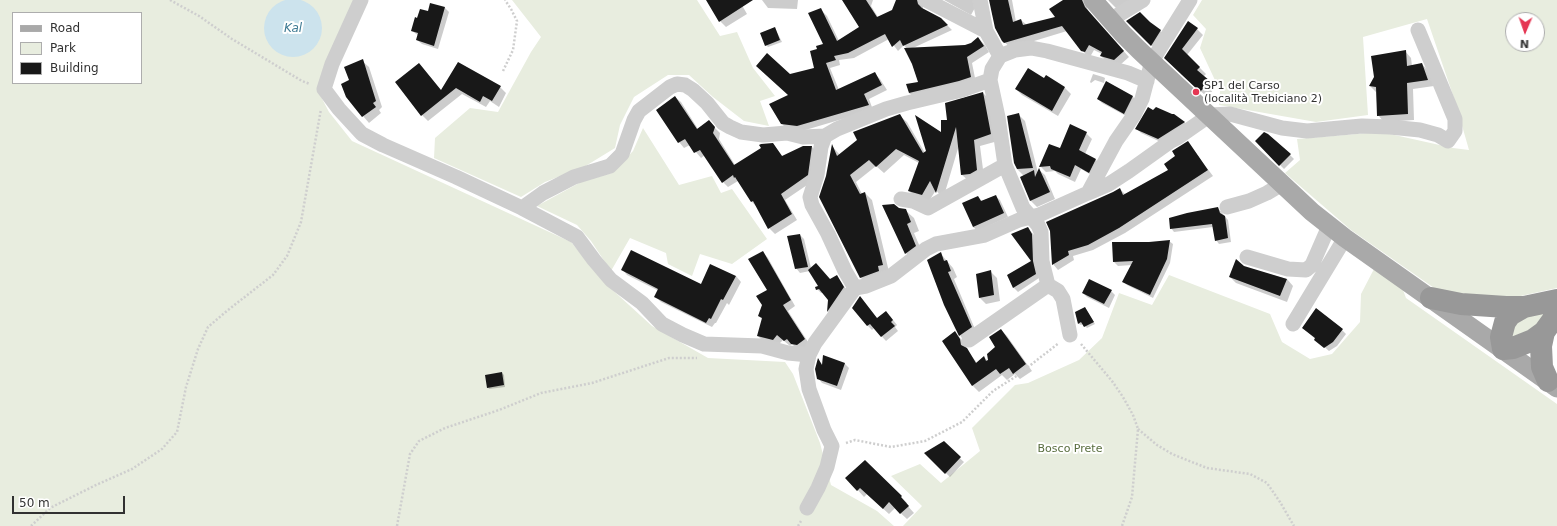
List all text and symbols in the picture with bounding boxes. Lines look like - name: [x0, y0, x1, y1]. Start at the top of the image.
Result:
- legend: [12, 12, 142, 84]
- north arrow: [1505, 12, 1545, 52]
- text: Road: [50, 21, 80, 35]
- water label: Kal: [284, 22, 302, 36]
- text: N: [1520, 37, 1529, 50]
- text: Park: [50, 41, 76, 55]
- text: Building: [50, 61, 99, 75]
- place label: SP1 del Carso (località Trebiciano 2): [1204, 79, 1322, 105]
- marker: SP1 del Carso (località Trebiciano 2): [1191, 87, 1201, 97]
- park label: Bosco Prete: [1038, 442, 1102, 456]
- scale bar: [14, 488, 127, 514]
- text: 50 m: [19, 496, 50, 510]

